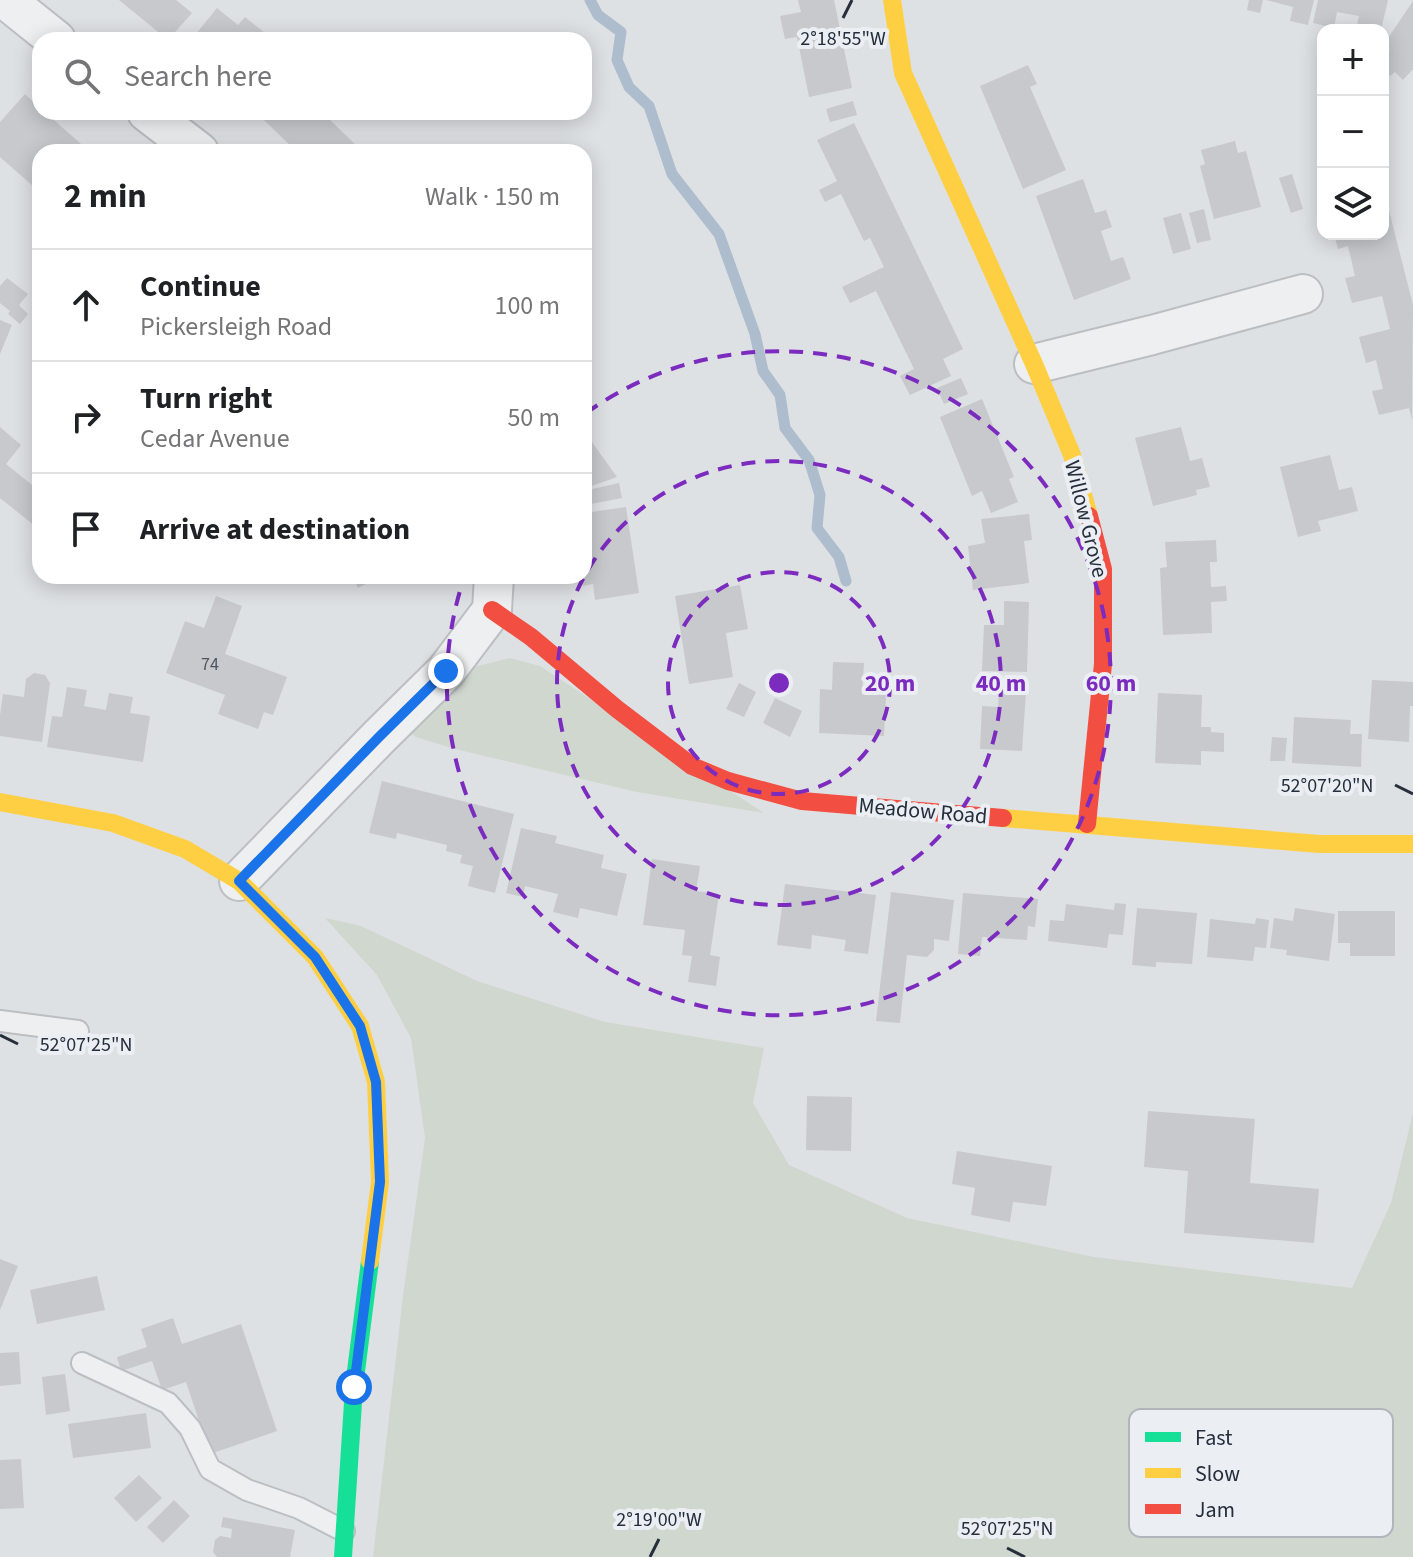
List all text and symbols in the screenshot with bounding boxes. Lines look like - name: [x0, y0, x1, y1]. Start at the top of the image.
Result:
- map controls: [1317, 24, 1389, 240]
- button: +: [1317, 24, 1389, 96]
- text: 2°18'55"W: [800, 25, 886, 53]
- search box: [32, 32, 592, 120]
- icon: search: [60, 54, 104, 98]
- text: Search here: [124, 55, 272, 98]
- button: −: [1317, 96, 1389, 168]
- button: layers: [1317, 168, 1389, 240]
- text: 2 min: [64, 172, 147, 221]
- text: Walk · 150 m: [425, 178, 560, 215]
- text: Continue: [140, 265, 261, 308]
- icon: ahead: [64, 283, 108, 327]
- text: 100 m: [494, 287, 560, 324]
- text: Pickersleigh Road: [140, 308, 332, 345]
- text: Turn right: [140, 377, 272, 420]
- icon: right: [64, 395, 108, 439]
- text: 50 m: [507, 399, 560, 436]
- text: Cedar Avenue: [140, 420, 290, 457]
- street label: Willow Grove: [1056, 457, 1116, 581]
- icon: arrive: [64, 507, 108, 551]
- text: Arrive at destination: [140, 508, 410, 551]
- house number: 74: [201, 652, 219, 677]
- route end: [428, 653, 464, 689]
- text: 20 m: [865, 666, 915, 701]
- text: 40 m: [976, 666, 1026, 701]
- text: 60 m: [1086, 666, 1136, 701]
- centre of rings: [765, 669, 793, 697]
- text: 52°07'20"N: [1281, 772, 1373, 800]
- street label: Meadow Road: [857, 789, 989, 833]
- text: 52°07'25"N: [40, 1031, 132, 1059]
- route start: [336, 1369, 372, 1405]
- legend: [1129, 1409, 1393, 1537]
- text: Fast: [1195, 1422, 1233, 1454]
- text: Slow: [1195, 1458, 1240, 1490]
- text: Jam: [1195, 1494, 1235, 1526]
- text: 2°19'00"W: [616, 1506, 702, 1534]
- text: 52°07'25"N: [961, 1515, 1053, 1543]

